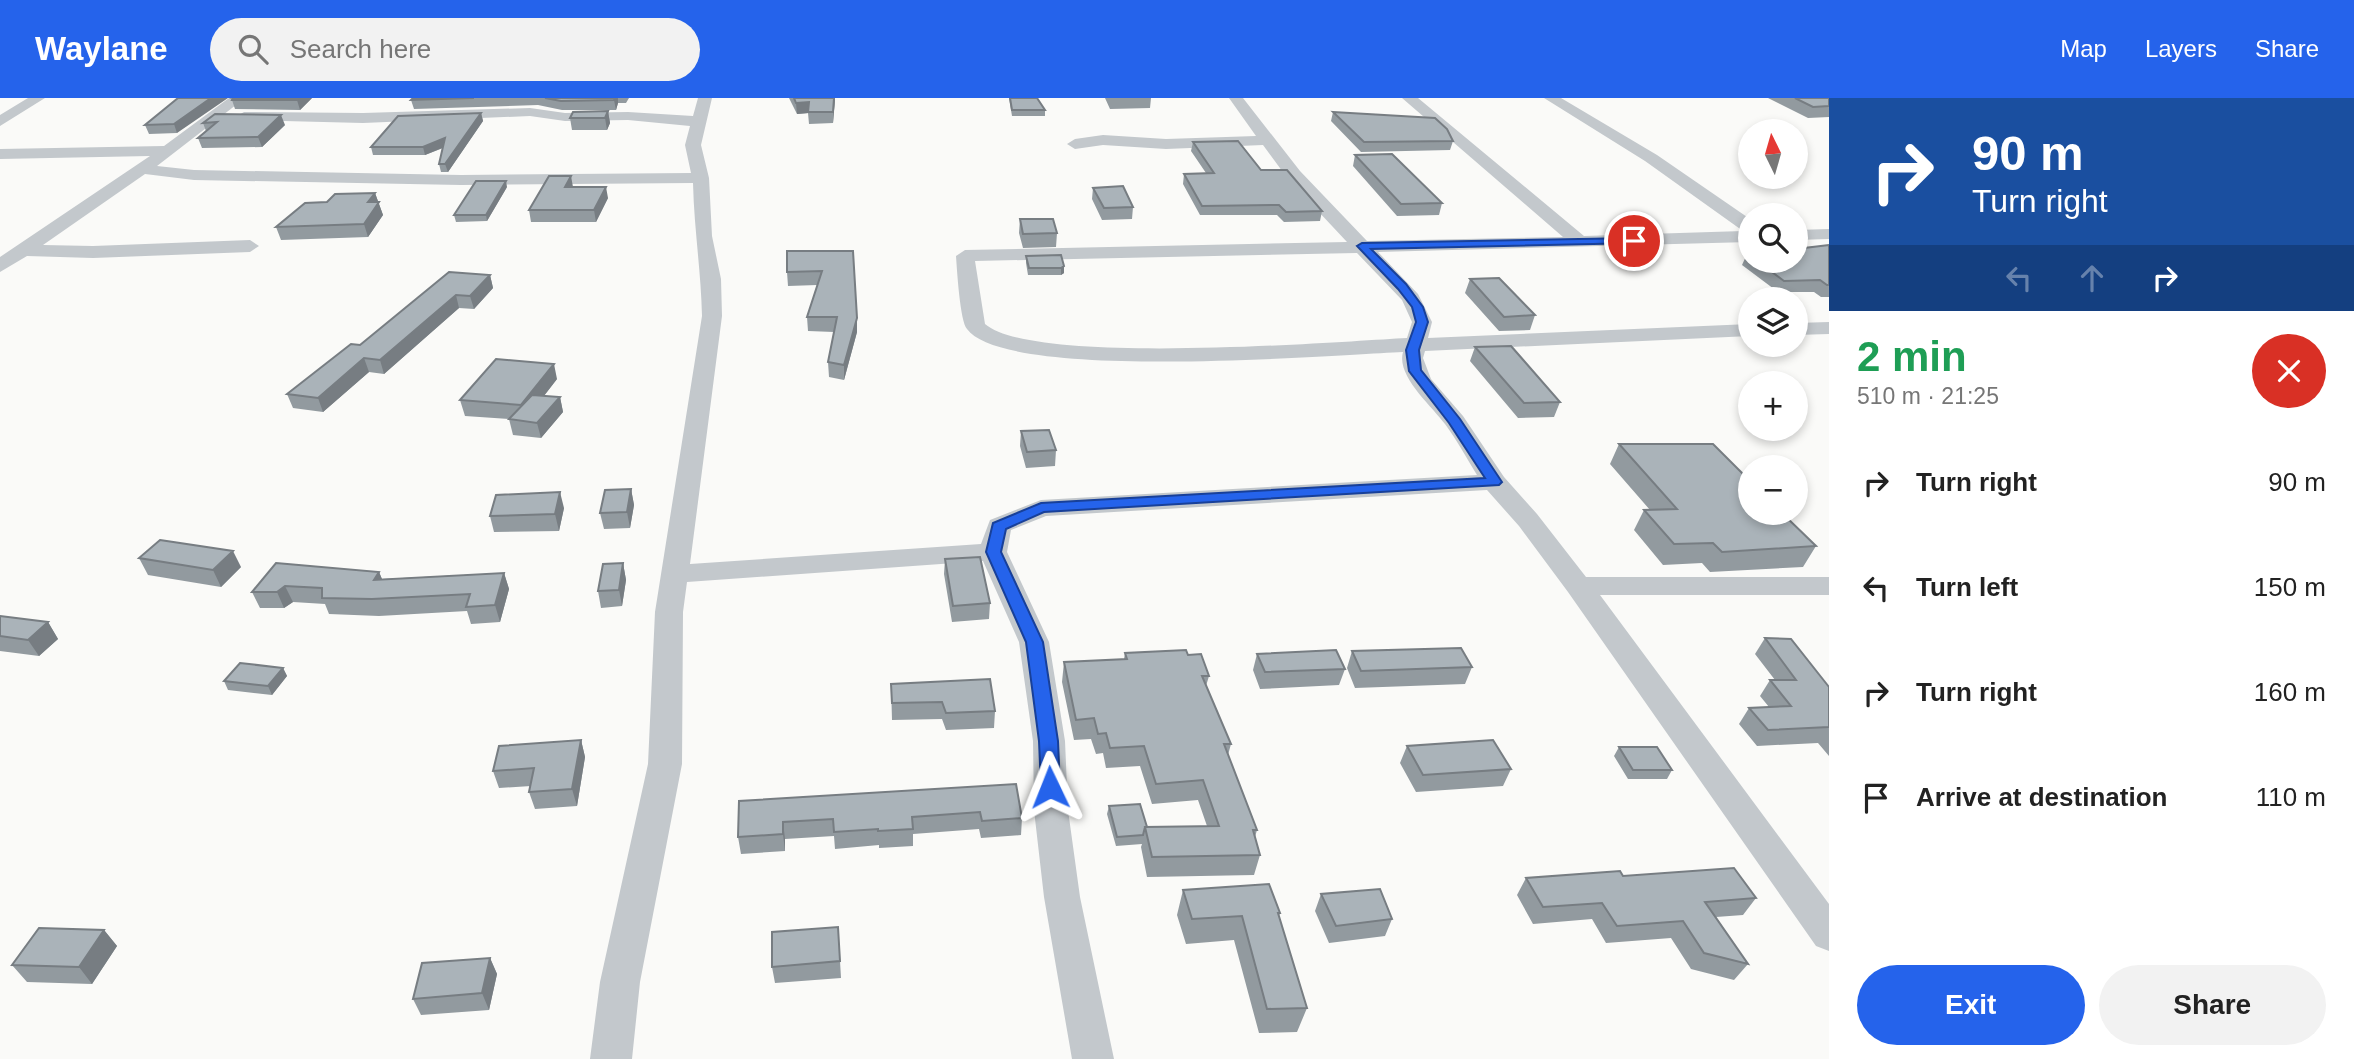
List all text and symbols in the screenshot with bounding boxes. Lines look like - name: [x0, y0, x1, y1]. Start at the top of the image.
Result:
- search box: [210, 18, 700, 81]
- text: Waylane: [35, 30, 168, 67]
- icon: search: [234, 30, 272, 68]
- text: Search here: [290, 34, 431, 64]
- text: Map: [2060, 35, 2107, 62]
- text: Layers: [2145, 35, 2217, 62]
- text: Share: [2255, 35, 2319, 62]
- north arrow: [1738, 119, 1808, 189]
- map controls: [1738, 119, 1808, 525]
- icon: right: [1857, 126, 1948, 217]
- text: 90 m: [1972, 126, 2084, 180]
- text: Turn right: [1972, 183, 2108, 219]
- button: search: [1738, 203, 1808, 273]
- pin: [1604, 211, 1664, 271]
- icon: arrive: [1615, 222, 1653, 260]
- icon: left: [2000, 259, 2038, 297]
- icon: ahead: [2073, 259, 2111, 297]
- icon: right: [2146, 259, 2184, 297]
- button: layers: [1738, 287, 1808, 357]
- text: 2 min: [1857, 333, 1967, 380]
- button: close: [2252, 334, 2326, 408]
- button: +: [1738, 371, 1808, 441]
- text: 510 m · 21:25: [1857, 383, 1999, 409]
- button: −: [1738, 455, 1808, 525]
- icon: right: [1857, 464, 1895, 502]
- text: Turn right: [1916, 467, 2037, 497]
- text: 90 m: [2268, 467, 2326, 497]
- icon: left: [1857, 569, 1895, 607]
- text: Turn left: [1916, 572, 2018, 602]
- text: 150 m: [2254, 572, 2326, 602]
- icon: right: [1857, 674, 1895, 712]
- text: Turn right: [1916, 677, 2037, 707]
- text: 160 m: [2254, 677, 2326, 707]
- position arrow: [1013, 750, 1087, 824]
- icon: arrive: [1857, 779, 1895, 817]
- text: Arrive at destination: [1916, 782, 2167, 812]
- text: 110 m: [2256, 782, 2326, 812]
- button: Exit: [1857, 965, 2085, 1045]
- button: Share: [2099, 965, 2326, 1045]

